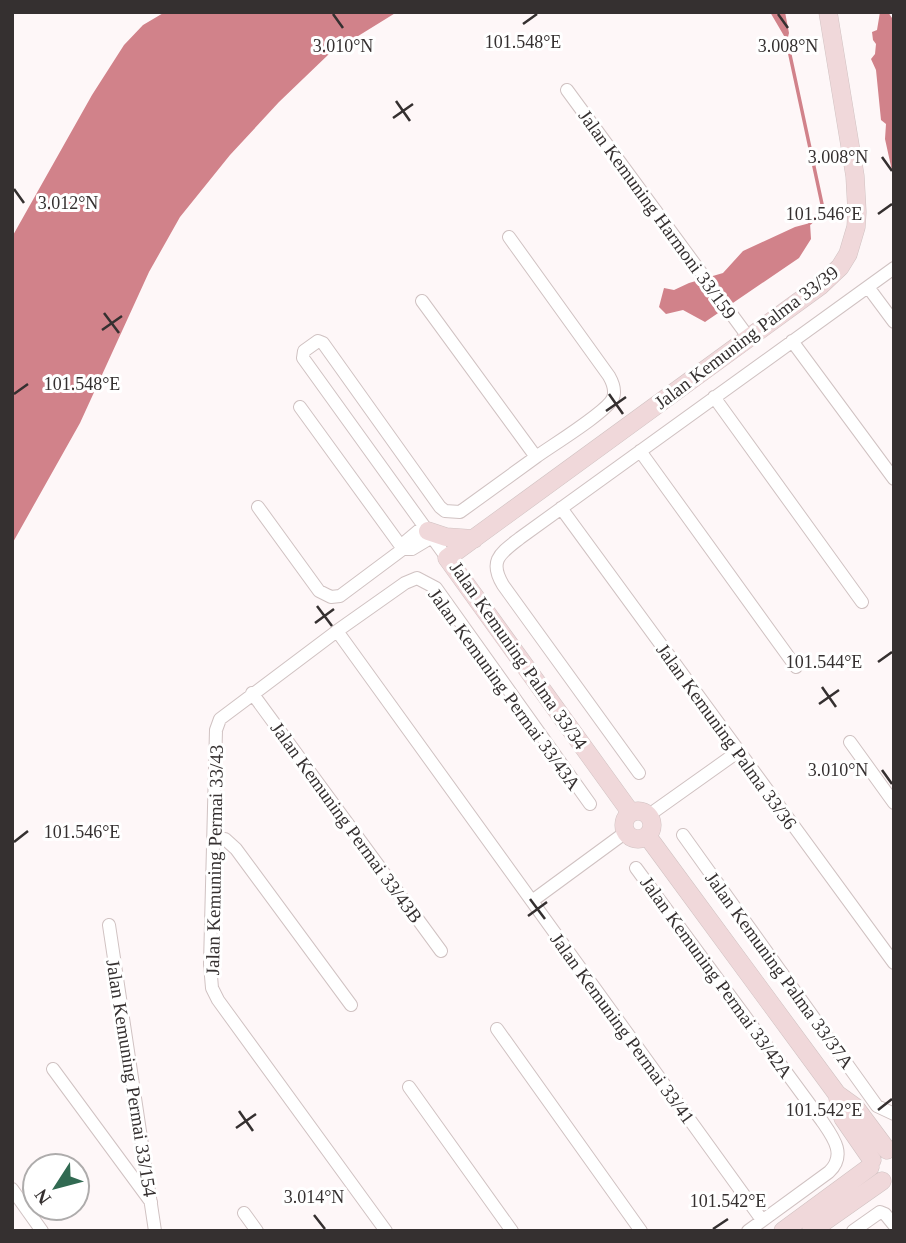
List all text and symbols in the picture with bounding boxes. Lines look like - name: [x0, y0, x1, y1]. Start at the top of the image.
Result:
- text: 101.548°E: [485, 32, 561, 52]
- text: 3.010°N: [313, 36, 373, 56]
- text: 3.008°N: [758, 36, 818, 56]
- street label: Jalan Kemuning Harmoni 33/159: [575, 105, 741, 323]
- text: 3.008°N: [808, 147, 868, 167]
- text: 3.012°N: [38, 193, 98, 213]
- text: 101.546°E: [786, 204, 862, 224]
- street label: Jalan Kemuning Palma 33/39: [650, 262, 842, 413]
- text: 101.548°E: [44, 374, 120, 394]
- street label: Jalan Kemuning Palma 33/34: [446, 557, 592, 754]
- street label: Jalan Kemuning Permai 33/43A: [424, 584, 585, 795]
- street label: Jalan Kemuning Palma 33/36: [652, 639, 801, 833]
- text: 101.544°E: [786, 652, 862, 672]
- street label: Jalan Kemuning Permai 33/43B: [267, 718, 427, 927]
- street label: Jalan Kemuning Permai 33/43: [202, 745, 227, 975]
- text: 3.010°N: [808, 760, 868, 780]
- text: 101.546°E: [44, 822, 120, 842]
- street label: Jalan Kemuning Palma 33/37A: [701, 868, 858, 1073]
- street label: Jalan Kemuning Permai 33/42A: [636, 872, 797, 1083]
- street label: Jalan Kemuning Permai 33/41: [546, 929, 699, 1128]
- street label: Jalan Kemuning Permai 33/154: [102, 958, 161, 1199]
- text: 101.542°E: [786, 1100, 862, 1120]
- north arrow: [21, 1152, 91, 1222]
- text: N: [30, 1185, 55, 1208]
- text: 3.014°N: [284, 1187, 344, 1207]
- text: 101.542°E: [690, 1191, 766, 1211]

